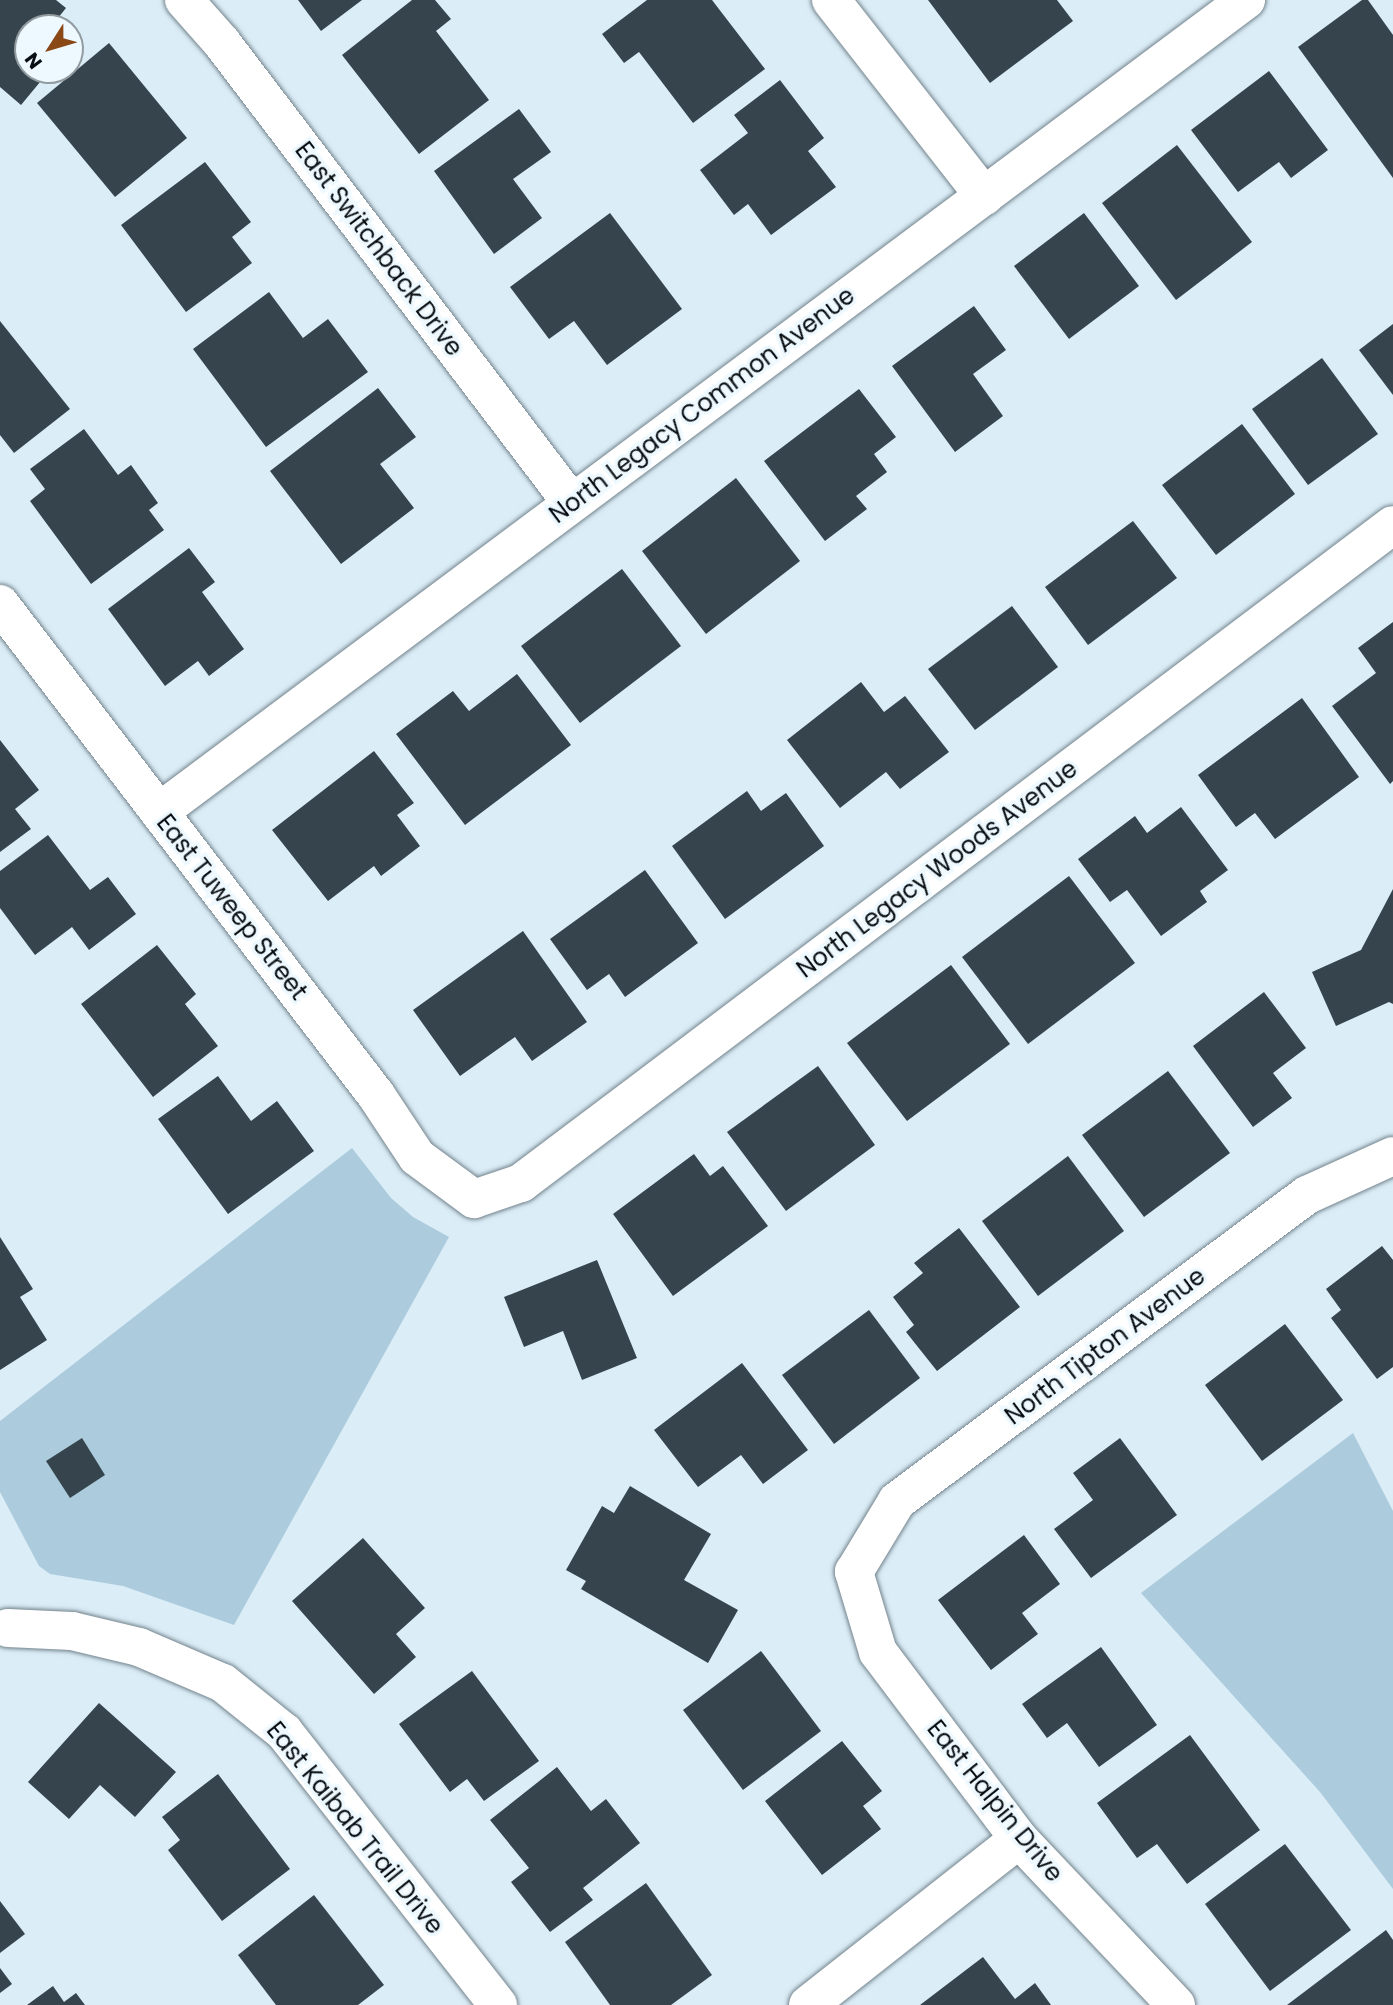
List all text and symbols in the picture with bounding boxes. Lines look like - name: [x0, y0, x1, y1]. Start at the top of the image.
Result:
- north arrow: [14, 14, 84, 84]
- text: N: [18, 47, 49, 75]
- street label: East Switchback Drive: [289, 136, 469, 362]
- street label: North Legacy Common Avenue: [544, 281, 860, 529]
- street label: North Legacy Woods Avenue: [791, 754, 1083, 984]
- street label: East Tuweep Street: [151, 809, 313, 1005]
- street label: North Tipton Avenue: [999, 1261, 1211, 1431]
- street label: East Halpin Drive: [921, 1715, 1069, 1887]
- street label: East Kaibab Trail Drive: [261, 1716, 449, 1940]

